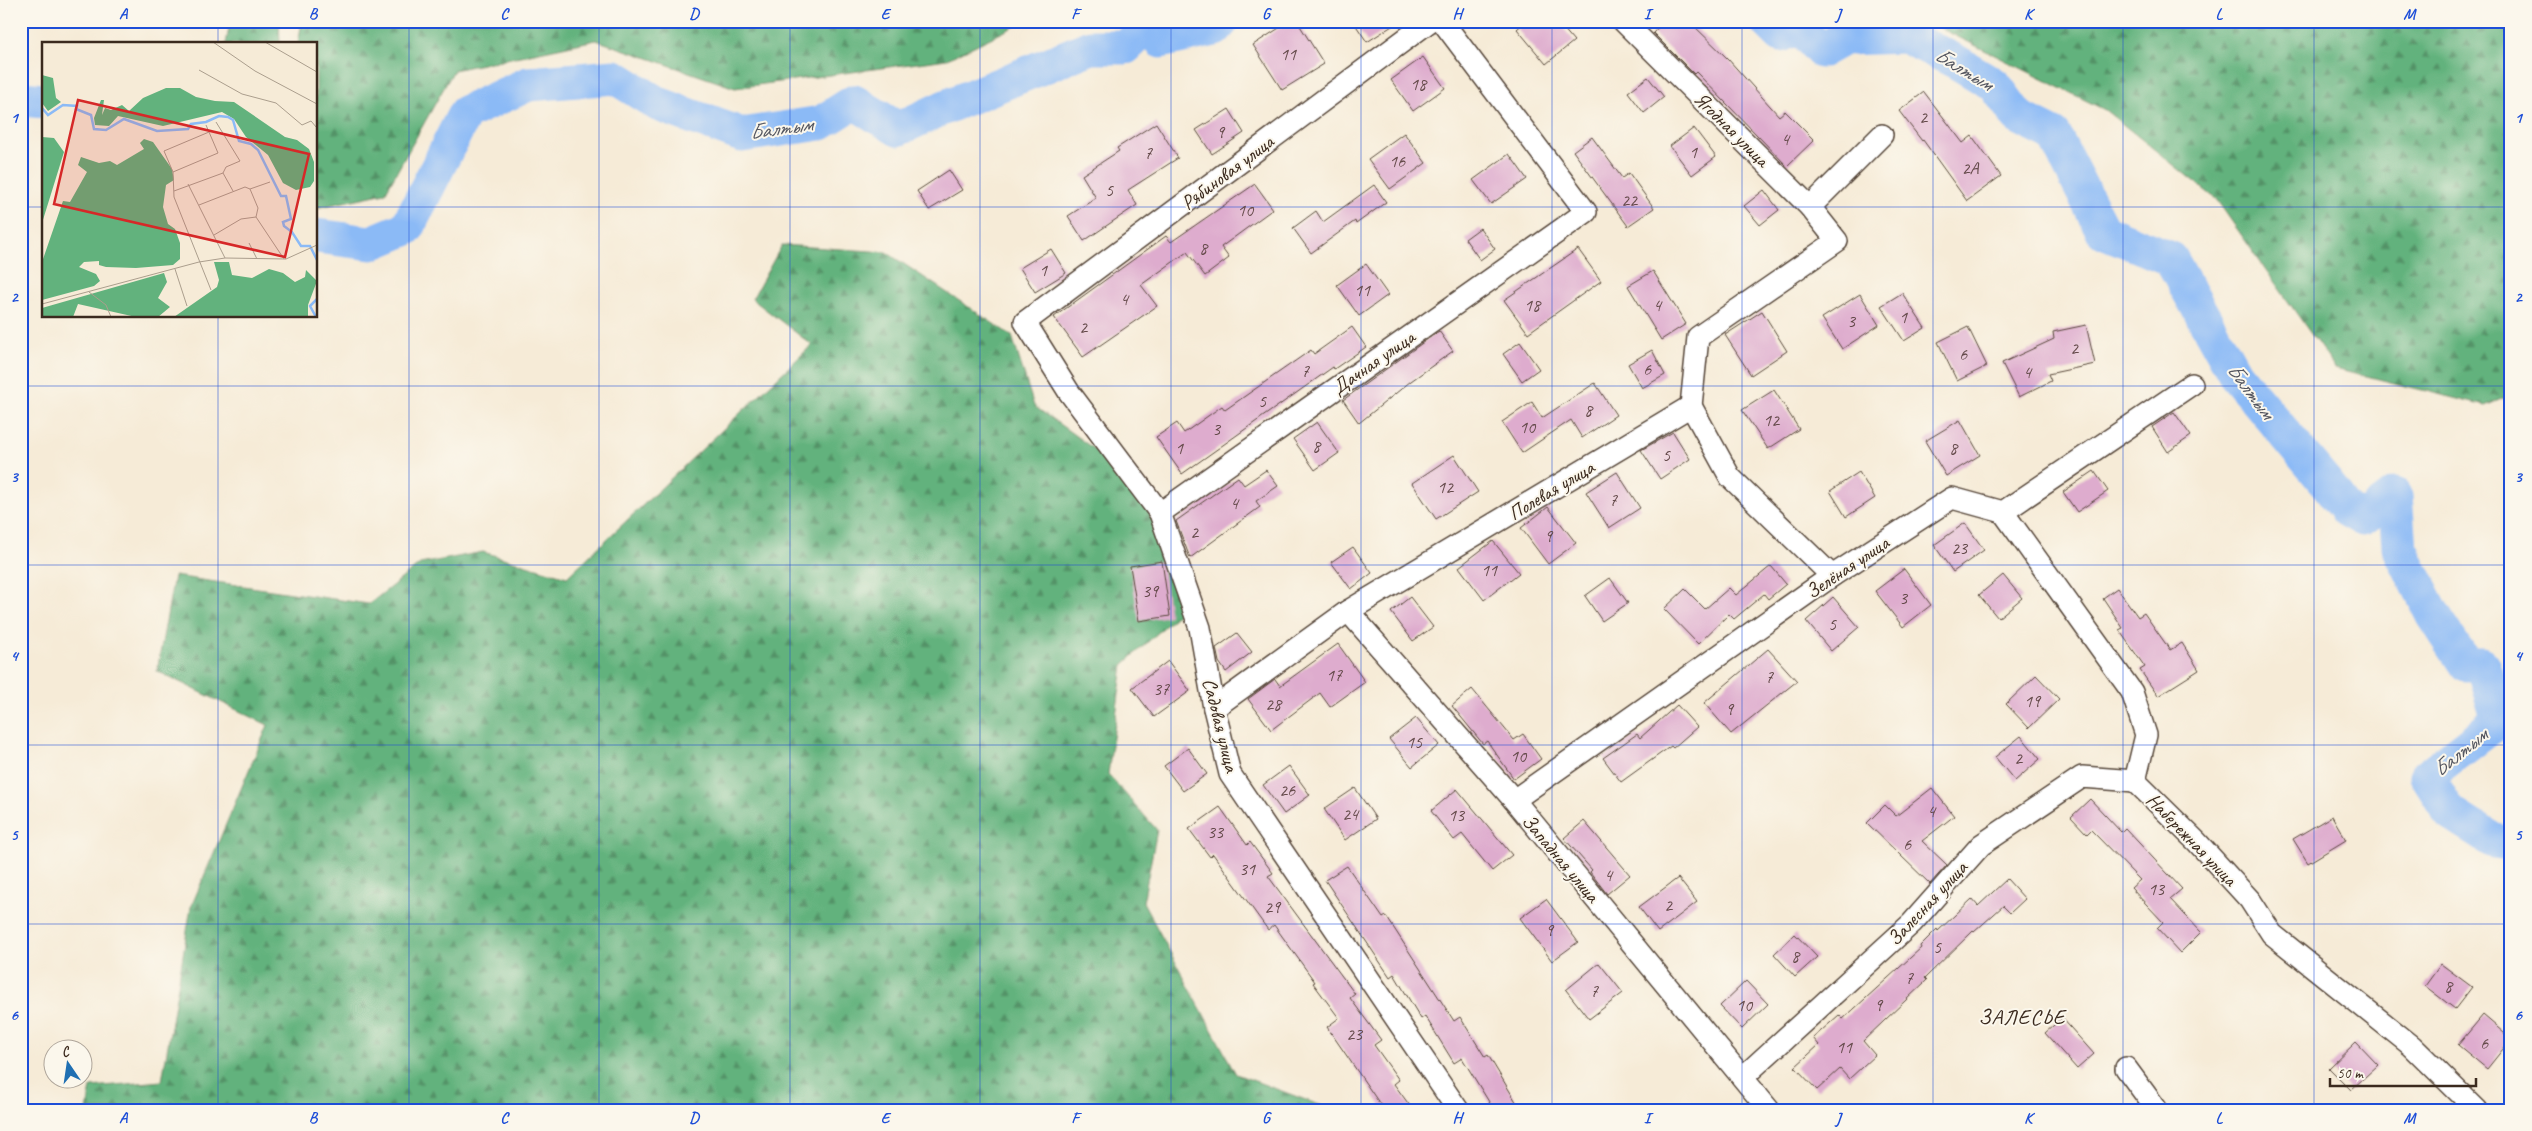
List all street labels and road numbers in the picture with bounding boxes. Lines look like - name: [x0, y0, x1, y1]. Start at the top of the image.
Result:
- street label: Ягодная улица: [1689, 87, 1776, 173]
- street label: Рябиновая улица: [1176, 128, 1280, 215]
- street label: Дачная улица: [1327, 324, 1421, 400]
- street label: Полевая улица: [1504, 454, 1600, 526]
- street label: Зелёная улица: [1801, 529, 1895, 604]
- street label: Садовая улица: [1197, 676, 1245, 776]
- street label: Набережная улица: [2141, 788, 2244, 893]
- street label: Западная улица: [1516, 809, 1606, 909]
- street label: Залесная улица: [1882, 855, 1974, 951]

